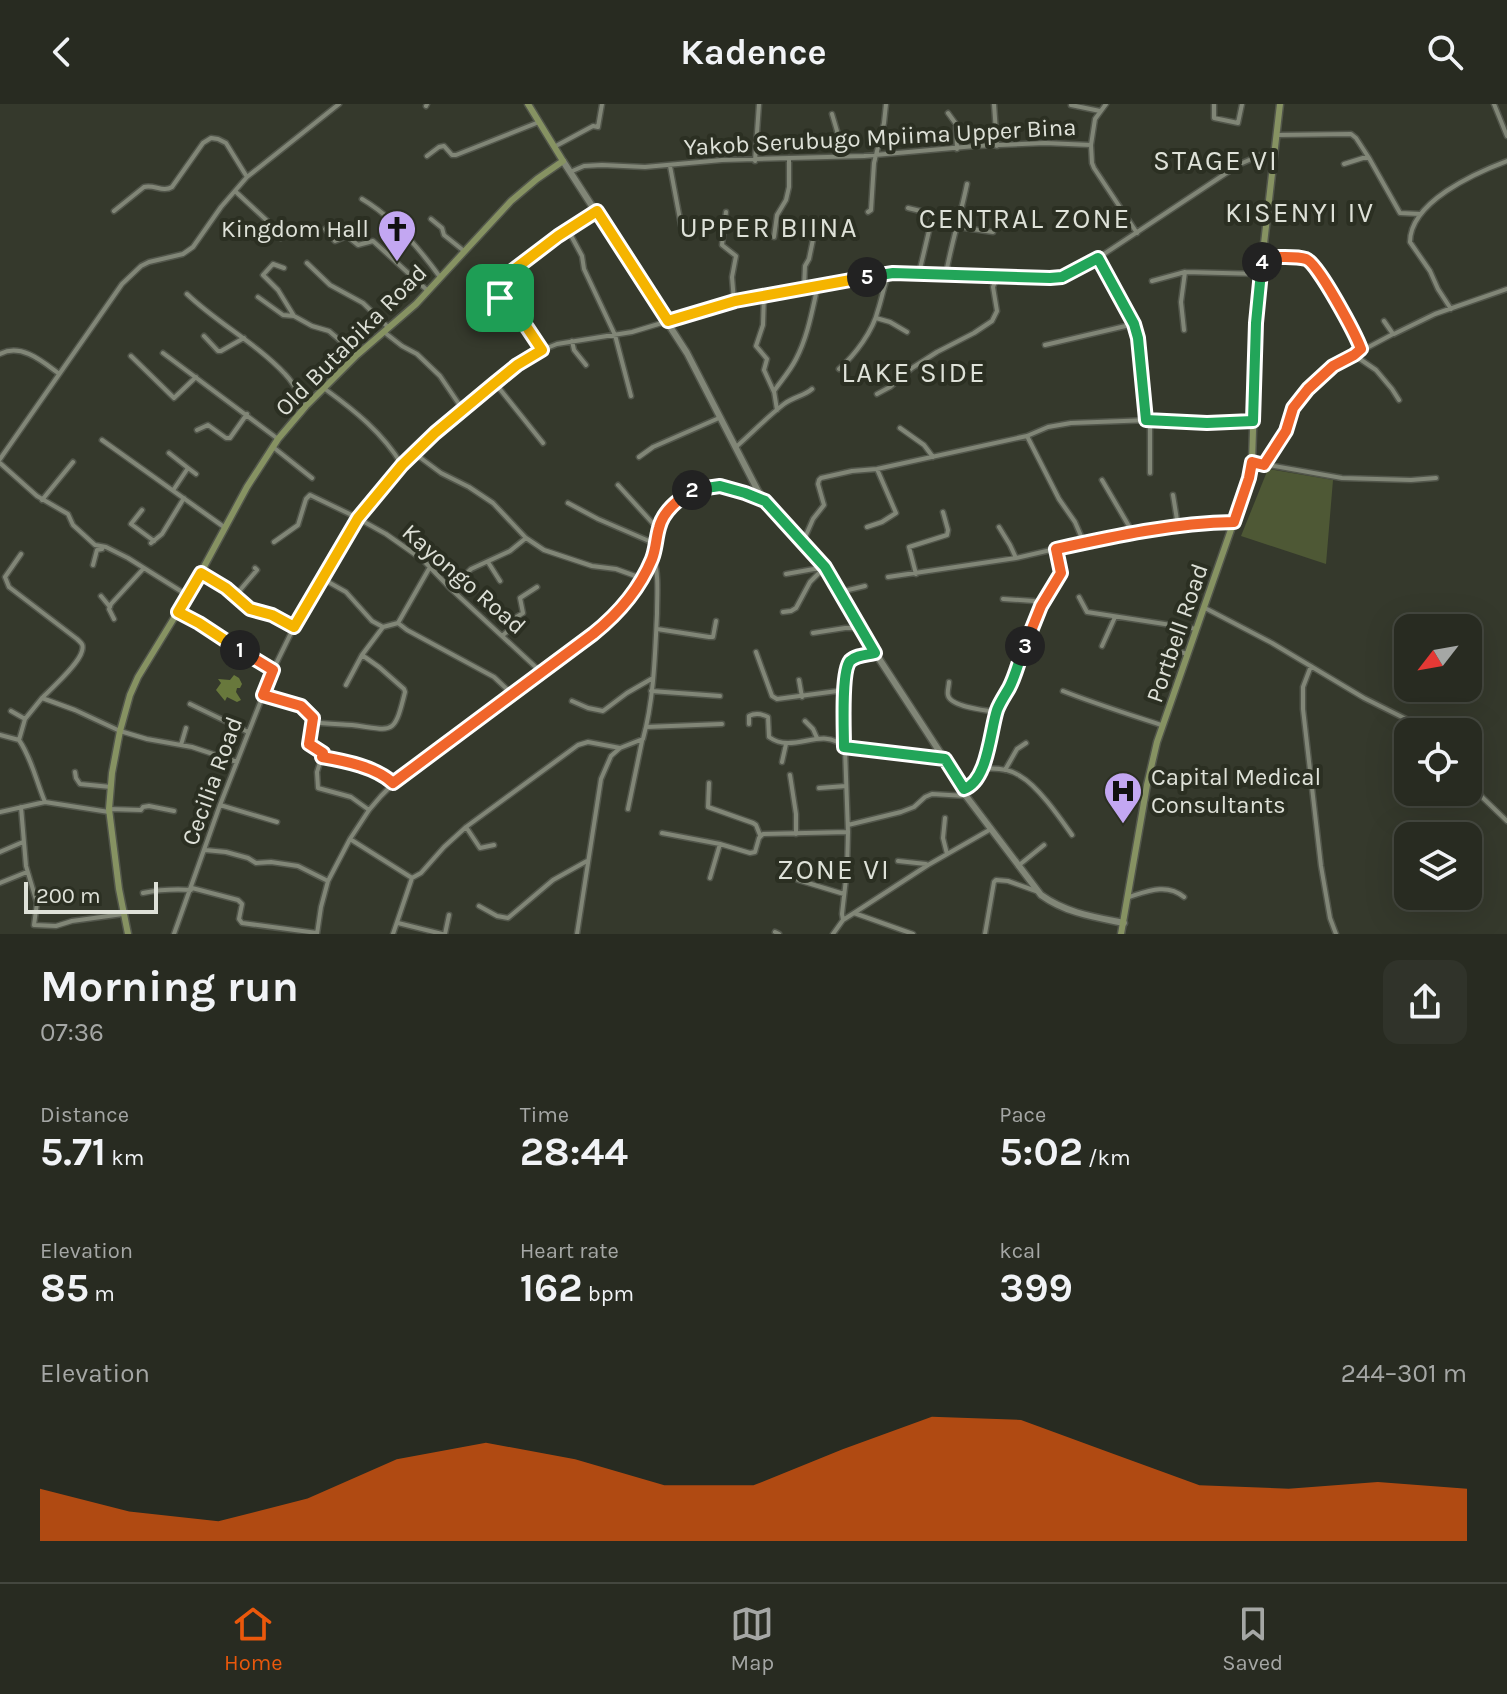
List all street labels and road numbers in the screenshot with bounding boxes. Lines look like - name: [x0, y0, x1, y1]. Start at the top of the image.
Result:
- street label: Yakob Serubugo Mpiima Upper Bina: [683, 113, 1077, 161]
- street label: Old Butabika Road: [269, 258, 433, 422]
- street label: Kayongo Road: [397, 518, 531, 640]
- street label: Portbell Road: [1140, 560, 1214, 706]
- street label: Cecilia Road: [176, 713, 248, 849]

